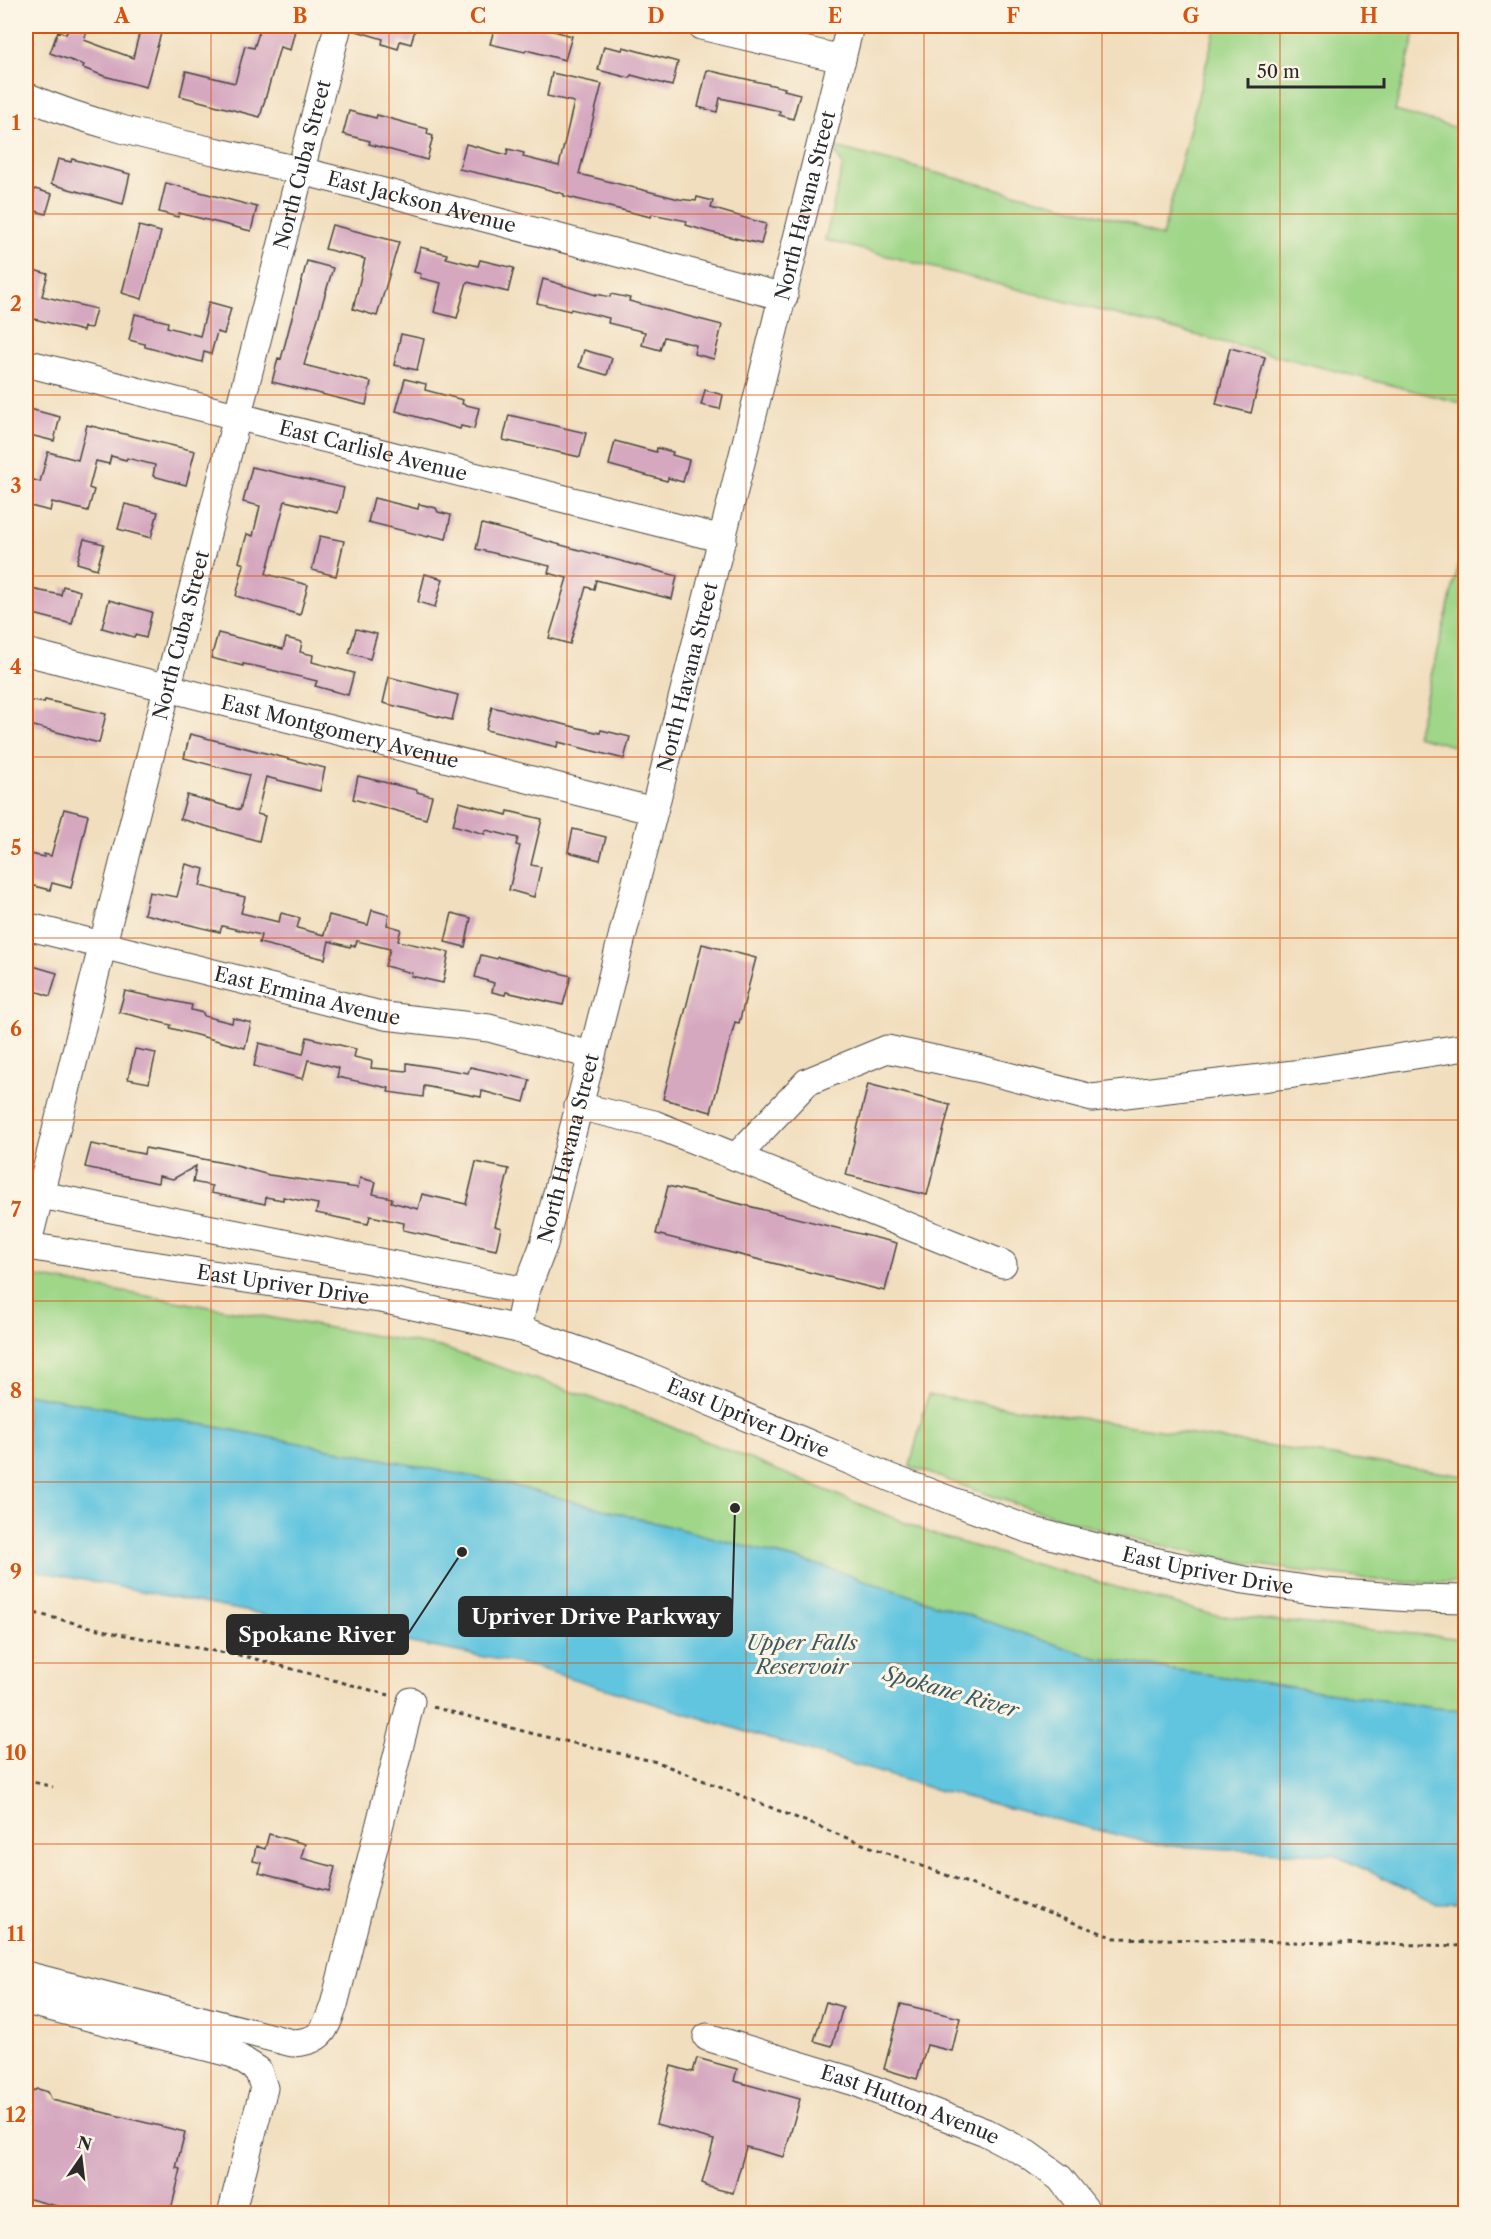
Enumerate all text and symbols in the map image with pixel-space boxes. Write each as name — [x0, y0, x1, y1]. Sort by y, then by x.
text: A — [113, 4, 130, 28]
text: B — [293, 4, 308, 28]
text: C — [470, 4, 486, 28]
text: D — [647, 4, 665, 28]
text: E — [828, 4, 842, 28]
text: F — [1006, 4, 1020, 28]
text: G — [1183, 4, 1200, 28]
text: H — [1360, 4, 1378, 28]
scale bar — [1248, 51, 1384, 89]
text: 50 m — [1257, 61, 1300, 83]
street label: North Cuba Street — [269, 77, 336, 252]
street label: North Havana Street — [770, 108, 840, 303]
text: 1 — [12, 111, 21, 135]
street label: East Jackson Avenue — [325, 166, 519, 238]
text: 2 — [10, 292, 22, 316]
street label: East Carlisle Avenue — [276, 415, 470, 486]
text: 3 — [10, 474, 22, 498]
street label: North Cuba Street — [148, 548, 214, 722]
street label: North Havana Street — [652, 580, 723, 774]
text: 4 — [10, 655, 22, 679]
street label: East Montgomery Avenue — [219, 690, 461, 773]
text: 5 — [10, 836, 22, 860]
street label: East Ermina Avenue — [212, 962, 402, 1030]
text: 6 — [10, 1017, 22, 1041]
street label: North Havana Street — [533, 1051, 604, 1245]
text: 7 — [11, 1198, 22, 1222]
street label: East Upriver Drive — [195, 1260, 371, 1309]
street label: East Upriver Drive — [663, 1373, 833, 1463]
text: 8 — [10, 1379, 22, 1403]
street label: East Upriver Drive — [1120, 1542, 1295, 1599]
text: 9 — [10, 1560, 22, 1584]
callout: Upriver Drive Parkway — [459, 1597, 732, 1636]
text: Upriver Drive Parkway — [472, 1604, 722, 1629]
callout: Spokane River — [227, 1615, 408, 1654]
text: Spokane River — [238, 1622, 396, 1647]
water label: Upper Falls Reservoir — [746, 1630, 859, 1679]
water label: Spokane River — [879, 1660, 1023, 1723]
text: 10 — [5, 1741, 27, 1765]
text: 11 — [7, 1922, 25, 1946]
street label: East Hutton Avenue — [818, 2060, 1003, 2149]
text: 12 — [6, 2103, 26, 2127]
north arrow — [51, 2128, 111, 2188]
text: N — [75, 2132, 94, 2155]

